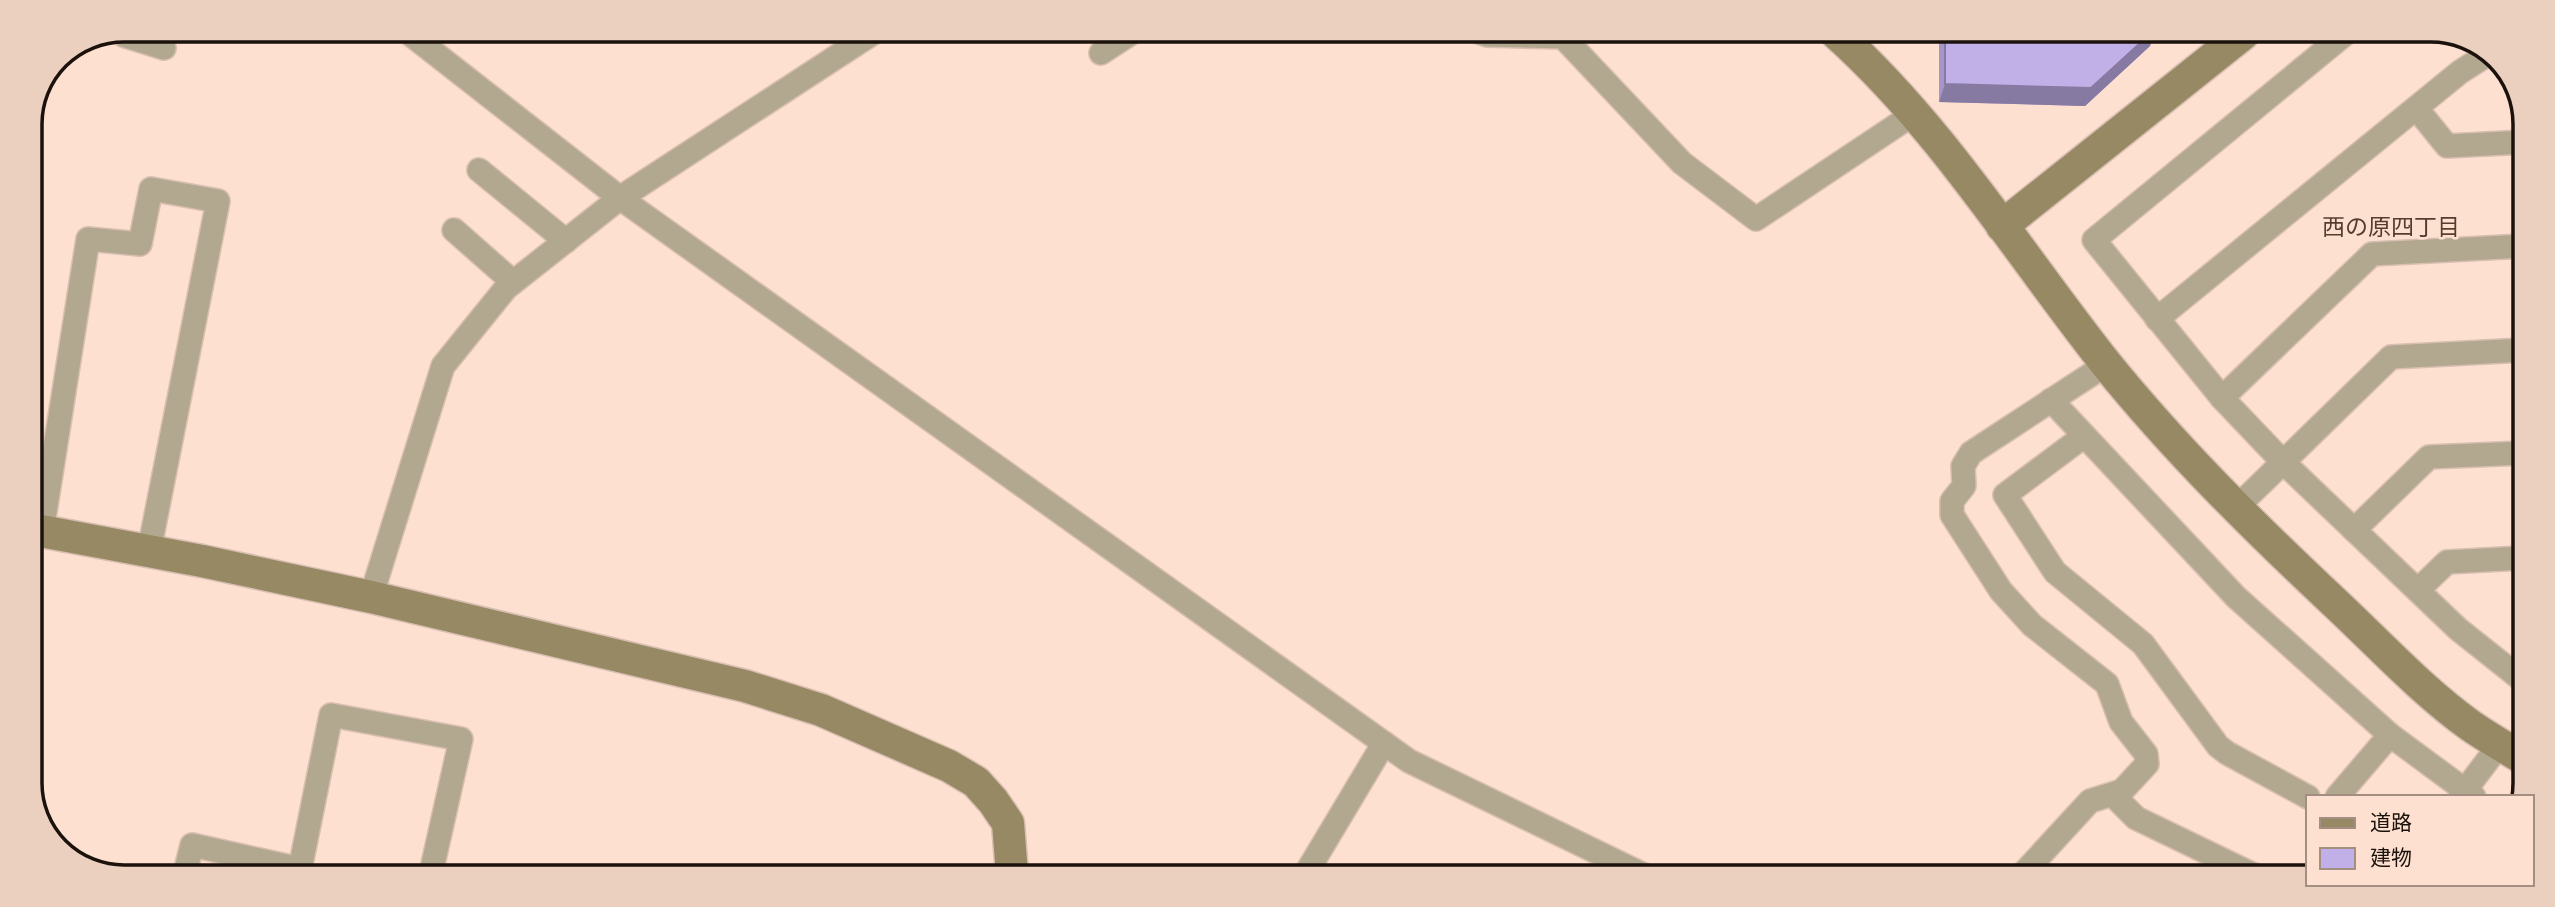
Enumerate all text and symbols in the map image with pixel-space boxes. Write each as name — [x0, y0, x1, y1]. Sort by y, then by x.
district label: 西の原四丁目 — [2322, 214, 2460, 240]
legend — [2306, 795, 2534, 886]
text: 道路 — [2370, 810, 2412, 834]
text: 建物 — [2370, 845, 2412, 869]

